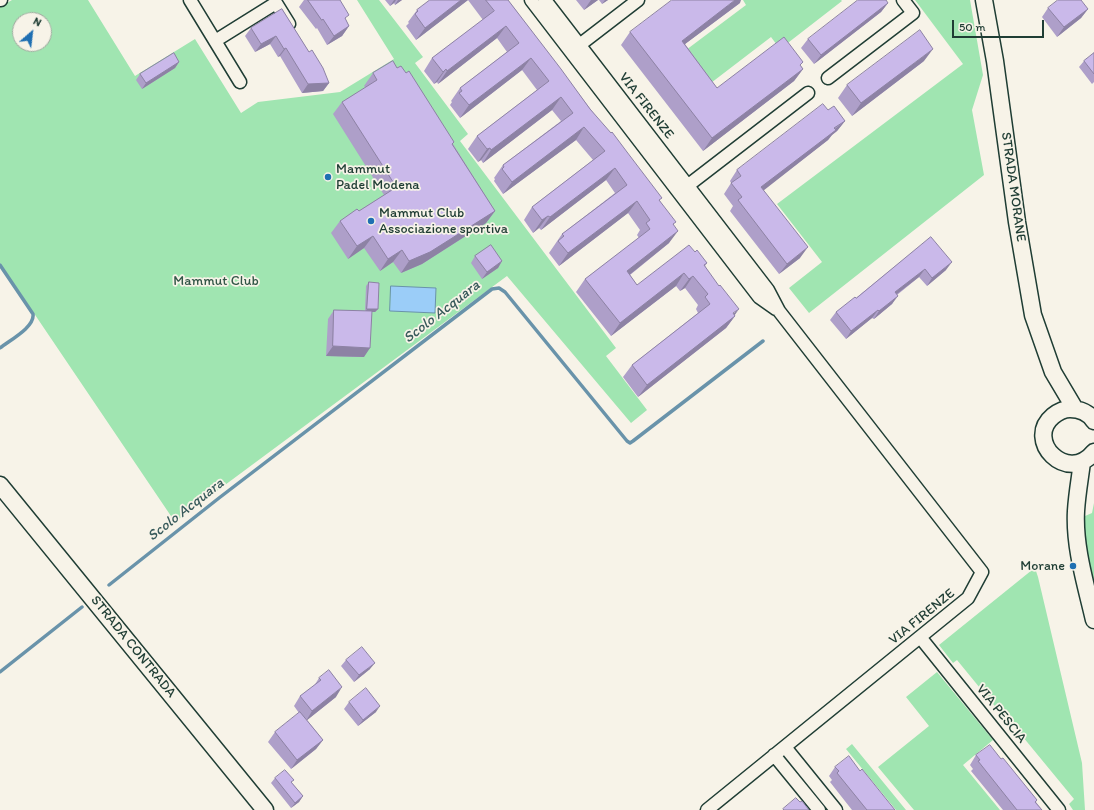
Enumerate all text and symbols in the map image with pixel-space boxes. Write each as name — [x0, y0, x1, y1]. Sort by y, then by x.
north arrow — [12, 12, 52, 52]
scale bar — [954, 12, 1046, 38]
text: N — [31, 14, 44, 29]
text: 50 m — [959, 20, 985, 34]
street label: VIA FIRENZE — [615, 69, 677, 143]
street label: STRADA MORANE — [997, 131, 1029, 243]
place label: Mammut Padel Modena — [336, 161, 420, 194]
marker: Mammut Padel Modena — [323, 172, 333, 182]
place label: Mammut Club Associazione sportiva — [379, 205, 508, 238]
marker: Mammut Club Associazione sportiva — [366, 216, 376, 226]
park label: Mammut Club — [173, 273, 259, 289]
water label: Scolo Acquara — [400, 277, 484, 347]
water label: Scolo Acquara — [144, 475, 228, 545]
place label: Morane — [1020, 558, 1065, 574]
marker: Morane — [1068, 561, 1078, 571]
street label: VIA FIRENZE — [886, 585, 958, 649]
street label: STRADA CONTRADA — [87, 593, 179, 701]
street label: VIA PESCIA — [972, 681, 1030, 747]

